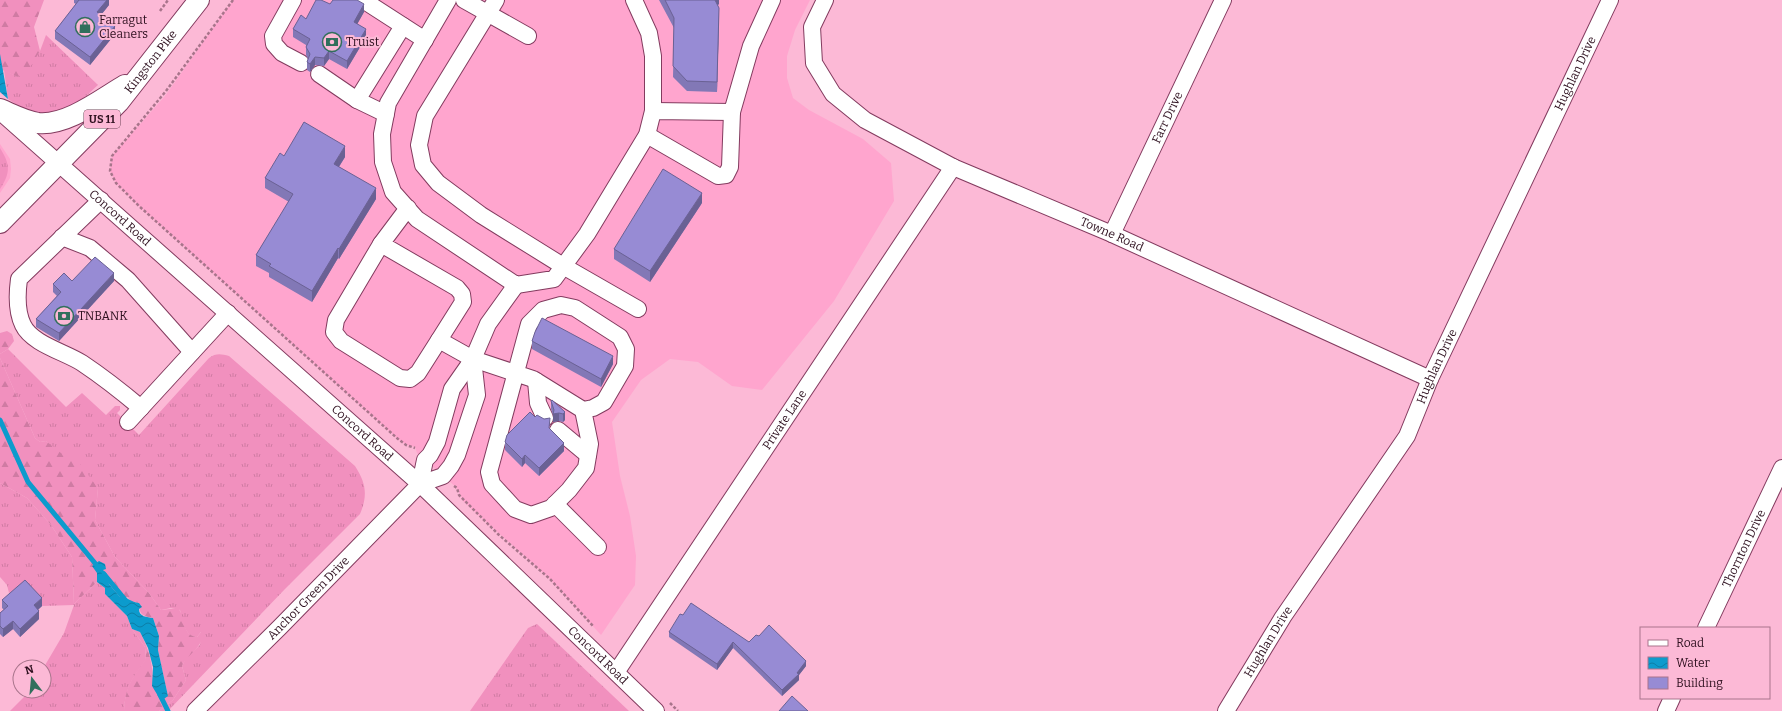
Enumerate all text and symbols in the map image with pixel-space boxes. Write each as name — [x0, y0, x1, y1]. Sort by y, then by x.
place label: Farragut Cleaners — [99, 13, 148, 41]
shop icon: Farragut Cleaners — [74, 16, 96, 38]
street label: Kingston Pike — [122, 27, 180, 96]
bank icon: Truist — [321, 31, 343, 53]
street label: Hughlan Drive — [1551, 34, 1599, 113]
place label: Truist — [346, 35, 380, 49]
street label: Farr Drive — [1149, 89, 1185, 146]
road number: US 11 — [84, 110, 120, 128]
street label: Concord Road — [86, 187, 154, 249]
street label: Towne Road — [1078, 214, 1146, 254]
bank icon: TNBANK — [53, 305, 75, 327]
place label: TNBANK — [78, 309, 128, 323]
street label: Hughlan Drive — [1414, 327, 1460, 406]
street label: Private Lane — [760, 387, 809, 452]
street label: Concord Road — [329, 402, 396, 464]
street label: Thornton Drive — [1719, 507, 1768, 590]
street label: Anchor Green Drive — [265, 554, 352, 642]
street label: Hughlan Drive — [1241, 604, 1295, 680]
street label: Concord Road — [565, 623, 631, 687]
legend — [1640, 627, 1770, 699]
text: Road — [1676, 636, 1704, 650]
text: Water — [1676, 656, 1711, 670]
north arrow — [12, 659, 52, 699]
text: N — [24, 662, 36, 677]
text: Building — [1676, 676, 1723, 690]

